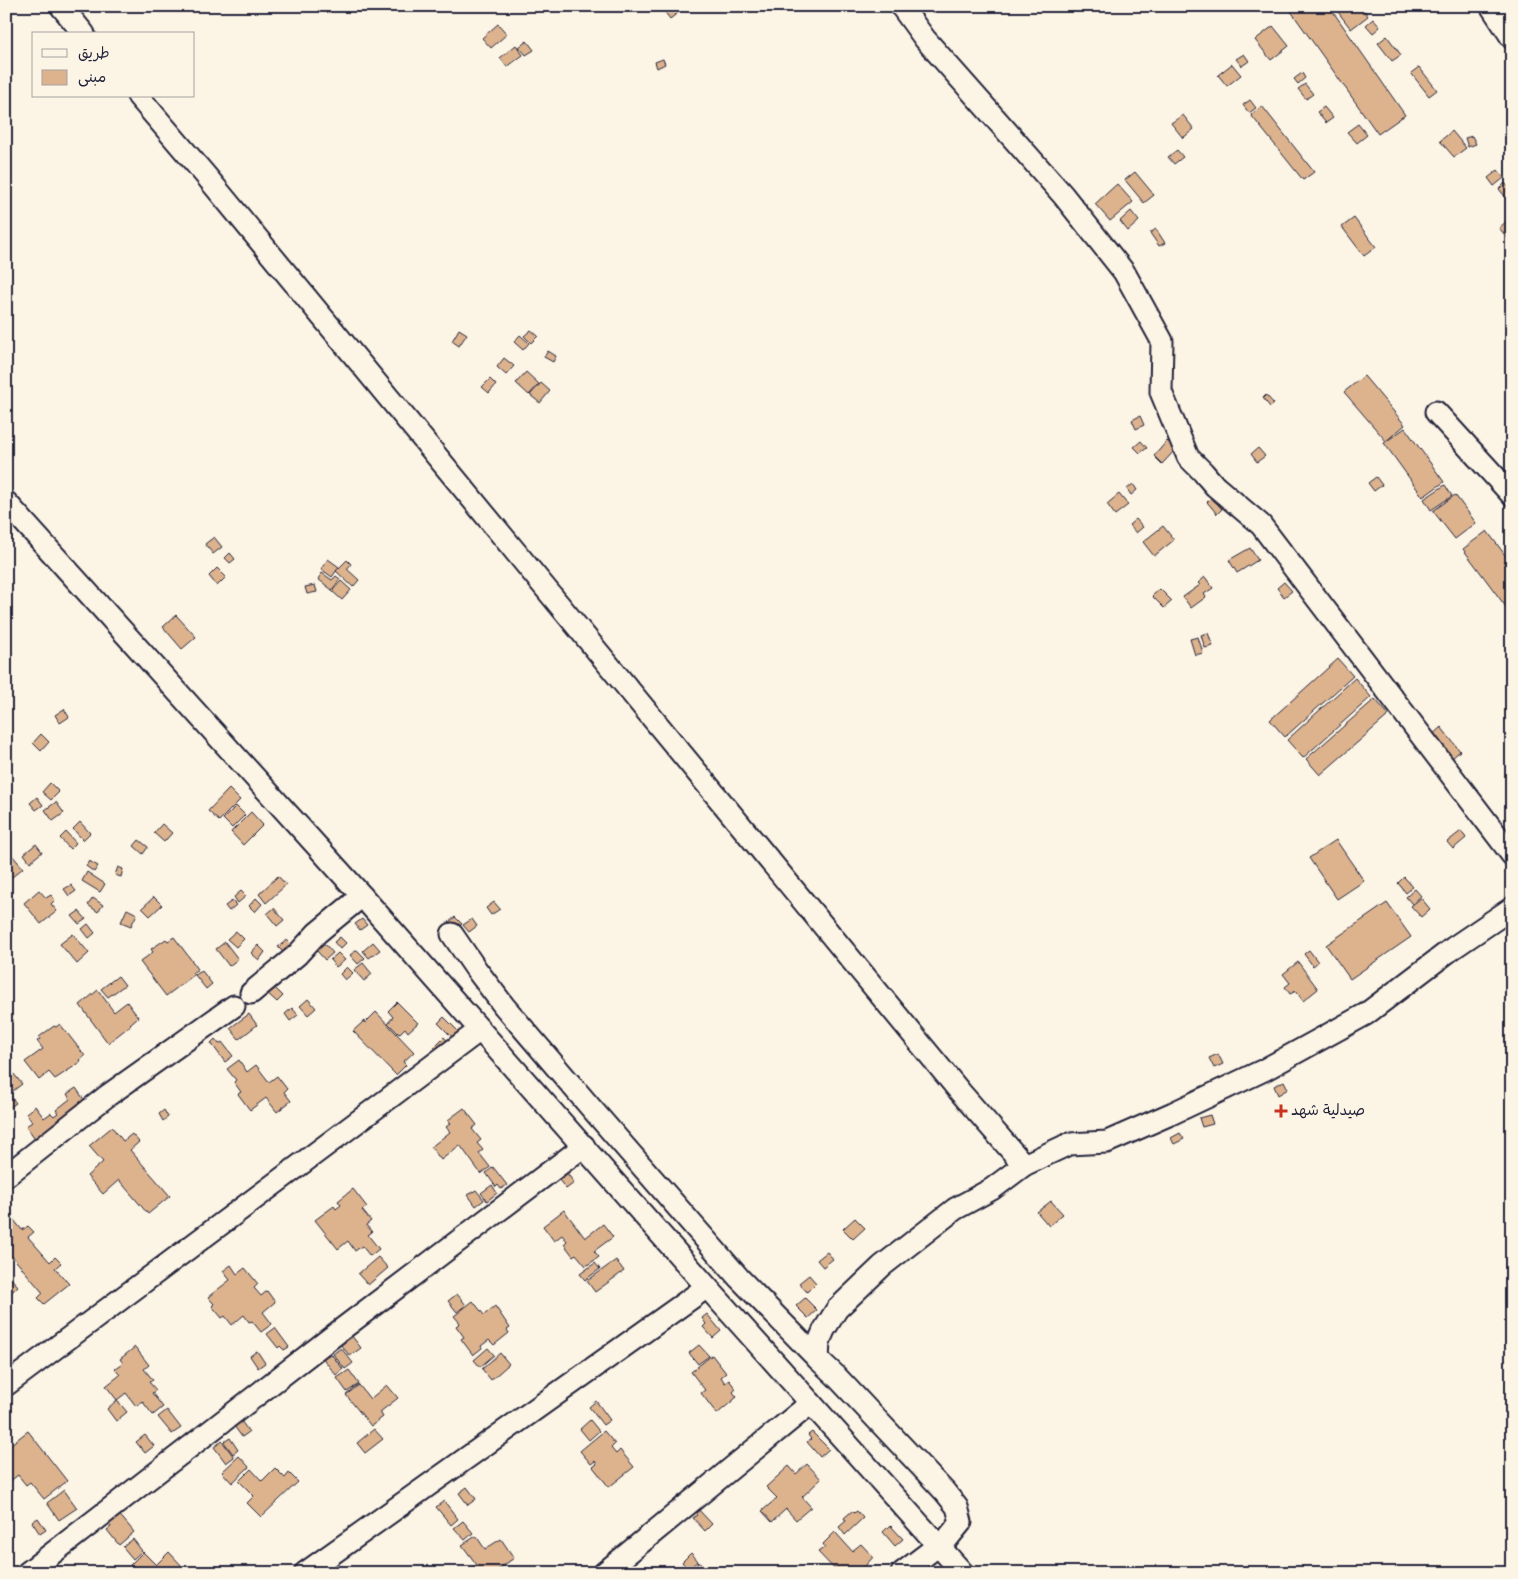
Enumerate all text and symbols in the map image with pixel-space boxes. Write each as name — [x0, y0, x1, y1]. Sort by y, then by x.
legend — [32, 32, 195, 98]
text: طريق — [78, 44, 110, 64]
text: مبنى — [78, 68, 106, 88]
place label: صيدلية شهد — [1291, 1101, 1365, 1121]
marker: صيدلية شهد — [1275, 1105, 1287, 1117]

